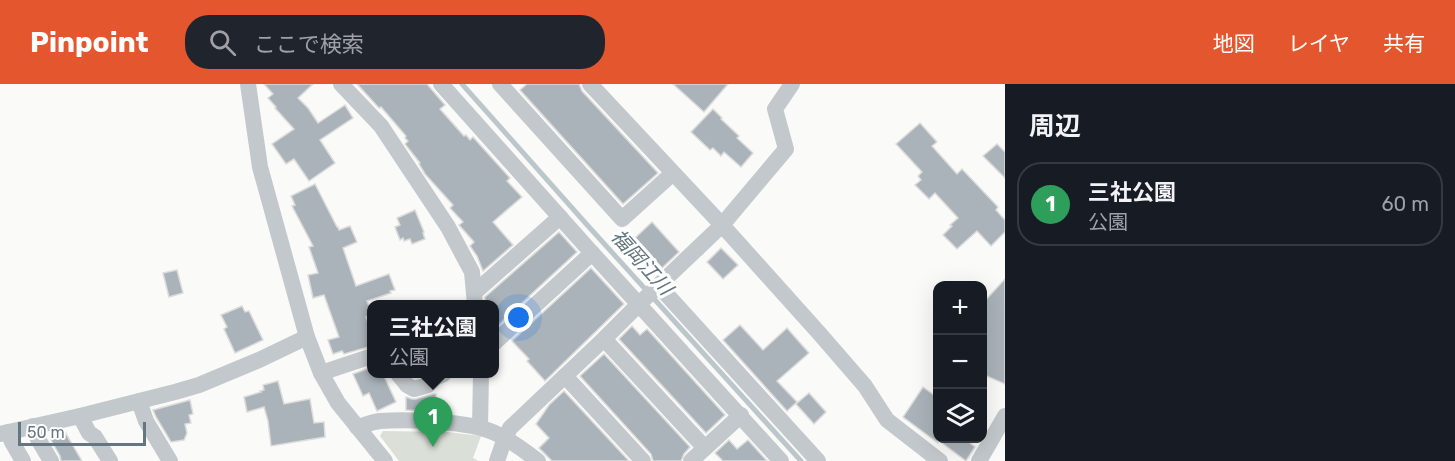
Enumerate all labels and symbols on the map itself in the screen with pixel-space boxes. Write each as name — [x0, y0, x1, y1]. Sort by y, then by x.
water label: 福岡江川 — [606, 224, 679, 301]
your location — [504, 303, 533, 332]
pin: 1 — [414, 398, 452, 447]
scale bar — [18, 419, 146, 446]

